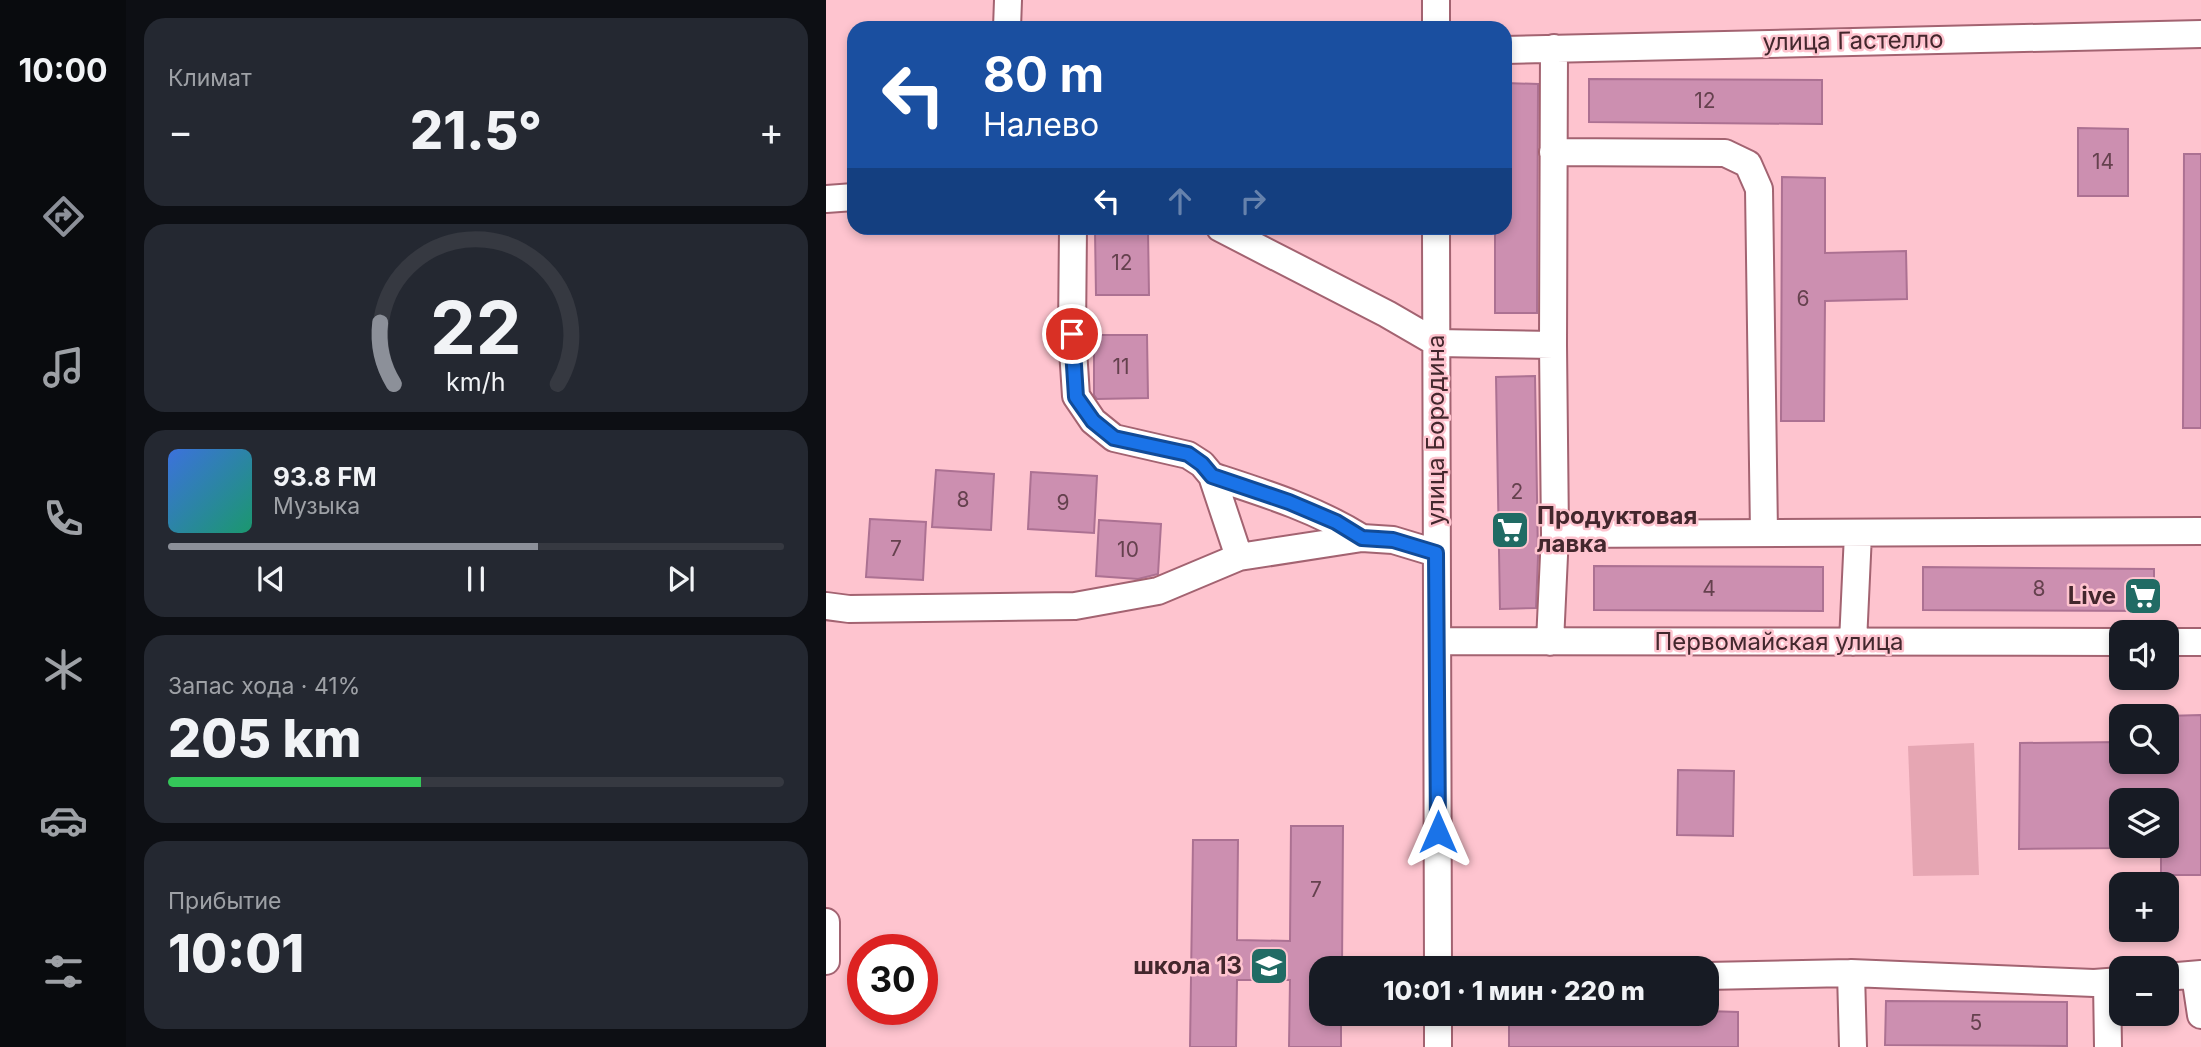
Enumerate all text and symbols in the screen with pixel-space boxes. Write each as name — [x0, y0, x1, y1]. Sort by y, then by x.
street label: улица Гастелло — [1762, 24, 1944, 57]
text: 80 m — [983, 45, 1104, 104]
icon: left — [868, 49, 959, 140]
text: 10:00 — [18, 51, 108, 90]
text: Климат — [168, 64, 252, 92]
house number: 12 — [1694, 88, 1716, 113]
text: 21.5° — [410, 99, 542, 162]
text: Налево — [983, 105, 1099, 144]
text: − — [168, 108, 193, 154]
text: + — [759, 108, 784, 154]
house number: 14 — [2092, 149, 2114, 174]
icon: left — [1088, 182, 1126, 220]
icon: ahead — [1161, 182, 1199, 220]
icon: right — [1234, 182, 1272, 220]
icon: directions — [39, 192, 88, 241]
house number: 12 — [1111, 250, 1133, 275]
text: 22 — [430, 283, 522, 372]
house number: 6 — [1796, 286, 1810, 311]
pin — [1042, 304, 1102, 364]
icon: arrive — [1053, 315, 1091, 353]
street label: улица Бородина — [1421, 335, 1450, 525]
icon: music — [39, 343, 88, 392]
house number: 11 — [1112, 354, 1130, 379]
text: km/h — [446, 366, 506, 396]
text: 93.8 FM — [273, 461, 377, 492]
house number: 2 — [1511, 479, 1523, 504]
house number: 8 — [957, 487, 970, 512]
house number: 9 — [1056, 490, 1070, 515]
text: Музыка — [273, 492, 360, 520]
icon: phone — [39, 494, 88, 543]
place label: Продуктовая лавка — [1537, 501, 1697, 558]
supermarket icon: Продуктовая лавка — [1489, 509, 1531, 551]
house number: 7 — [890, 536, 902, 561]
house number: 10 — [1117, 537, 1139, 562]
icon: previous — [252, 560, 290, 598]
icon: pause — [457, 560, 495, 598]
icon: next — [662, 560, 700, 598]
supermarket icon: Live — [2122, 575, 2164, 617]
house number: 4 — [1702, 576, 1716, 601]
house number: 8 — [2033, 576, 2046, 601]
place label: Live — [2068, 581, 2116, 610]
map controls — [2109, 620, 2179, 1026]
button: sound — [2109, 620, 2179, 690]
street label: Первомайская улица — [1654, 627, 1904, 656]
icon: climate — [39, 645, 88, 694]
text: Запас хода · 41% — [168, 672, 360, 700]
button: search — [2109, 704, 2179, 774]
text: 205 km — [168, 707, 361, 770]
button: layers — [2109, 788, 2179, 858]
position arrow — [1401, 795, 1475, 869]
icon: car — [39, 796, 88, 845]
button: + — [2109, 872, 2179, 942]
house number: 7 — [1310, 877, 1322, 902]
text: Прибытие — [168, 887, 281, 915]
text: 10:01 — [168, 922, 304, 985]
speed limit sign: 30 — [847, 934, 938, 1025]
school or university icon: школа 13 — [1248, 945, 1290, 987]
icon: filters — [39, 947, 88, 996]
place label: школа 13 — [1133, 951, 1242, 980]
button: − — [2109, 956, 2179, 1026]
text: 10:01 · 1 мин · 220 m — [1383, 975, 1645, 1006]
house number: 5 — [1970, 1010, 1982, 1035]

